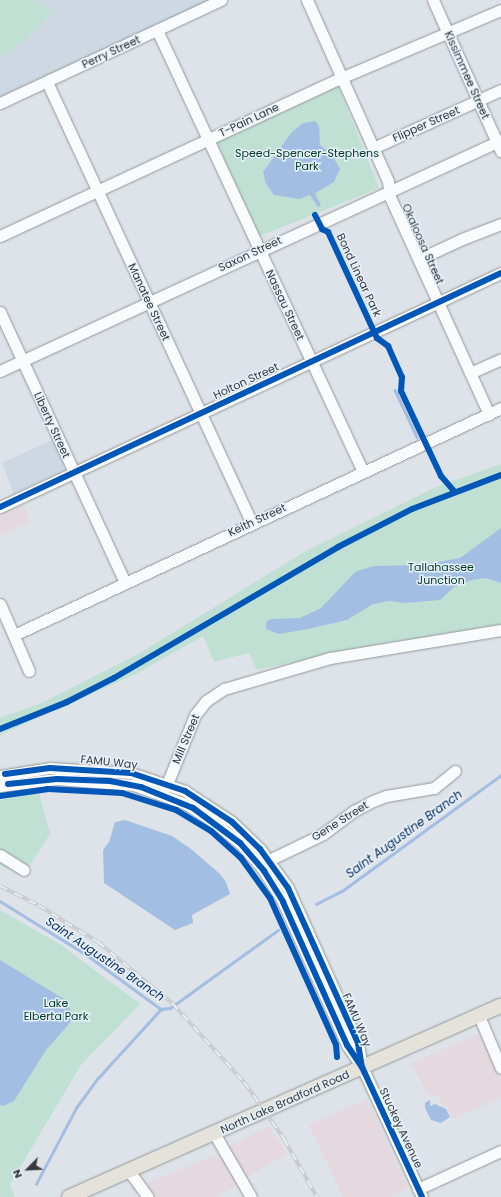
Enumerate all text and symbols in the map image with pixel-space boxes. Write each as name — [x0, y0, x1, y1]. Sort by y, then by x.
street label: Kissimmee Street — [442, 29, 492, 121]
street label: Perry Street — [80, 33, 142, 71]
street label: T-Pain Lane — [217, 100, 281, 140]
street label: Flipper Street — [390, 103, 462, 145]
park label: Speed-Spencer-Stephens Park — [235, 147, 379, 173]
street label: Okaloosa Street — [399, 202, 447, 286]
street label: Bond Linear Park — [334, 231, 384, 319]
street label: Saxon Street — [216, 234, 284, 274]
street label: Manatee Street — [125, 261, 173, 343]
street label: Nassau Street — [263, 268, 307, 342]
street label: Holton Street — [211, 360, 281, 402]
street label: Liberty Street — [31, 390, 73, 460]
street label: Keith Street — [226, 501, 288, 539]
park label: Tallahassee Junction — [408, 561, 474, 587]
street label: Mill Street — [170, 712, 202, 766]
street label: FAMU Way — [80, 752, 138, 772]
water label: Saint Augustine Branch — [343, 787, 465, 881]
street label: Gene Street — [309, 798, 371, 844]
water label: Saint Augustine Branch — [43, 914, 167, 1004]
street label: FAMU Way — [340, 991, 374, 1049]
park label: Lake Elberta Park — [24, 997, 88, 1023]
street label: North Lake Bradford Road — [218, 1068, 352, 1136]
street label: Stuckey Avenue — [377, 1086, 425, 1170]
north arrow — [8, 1149, 48, 1189]
text: N — [8, 1167, 26, 1181]

